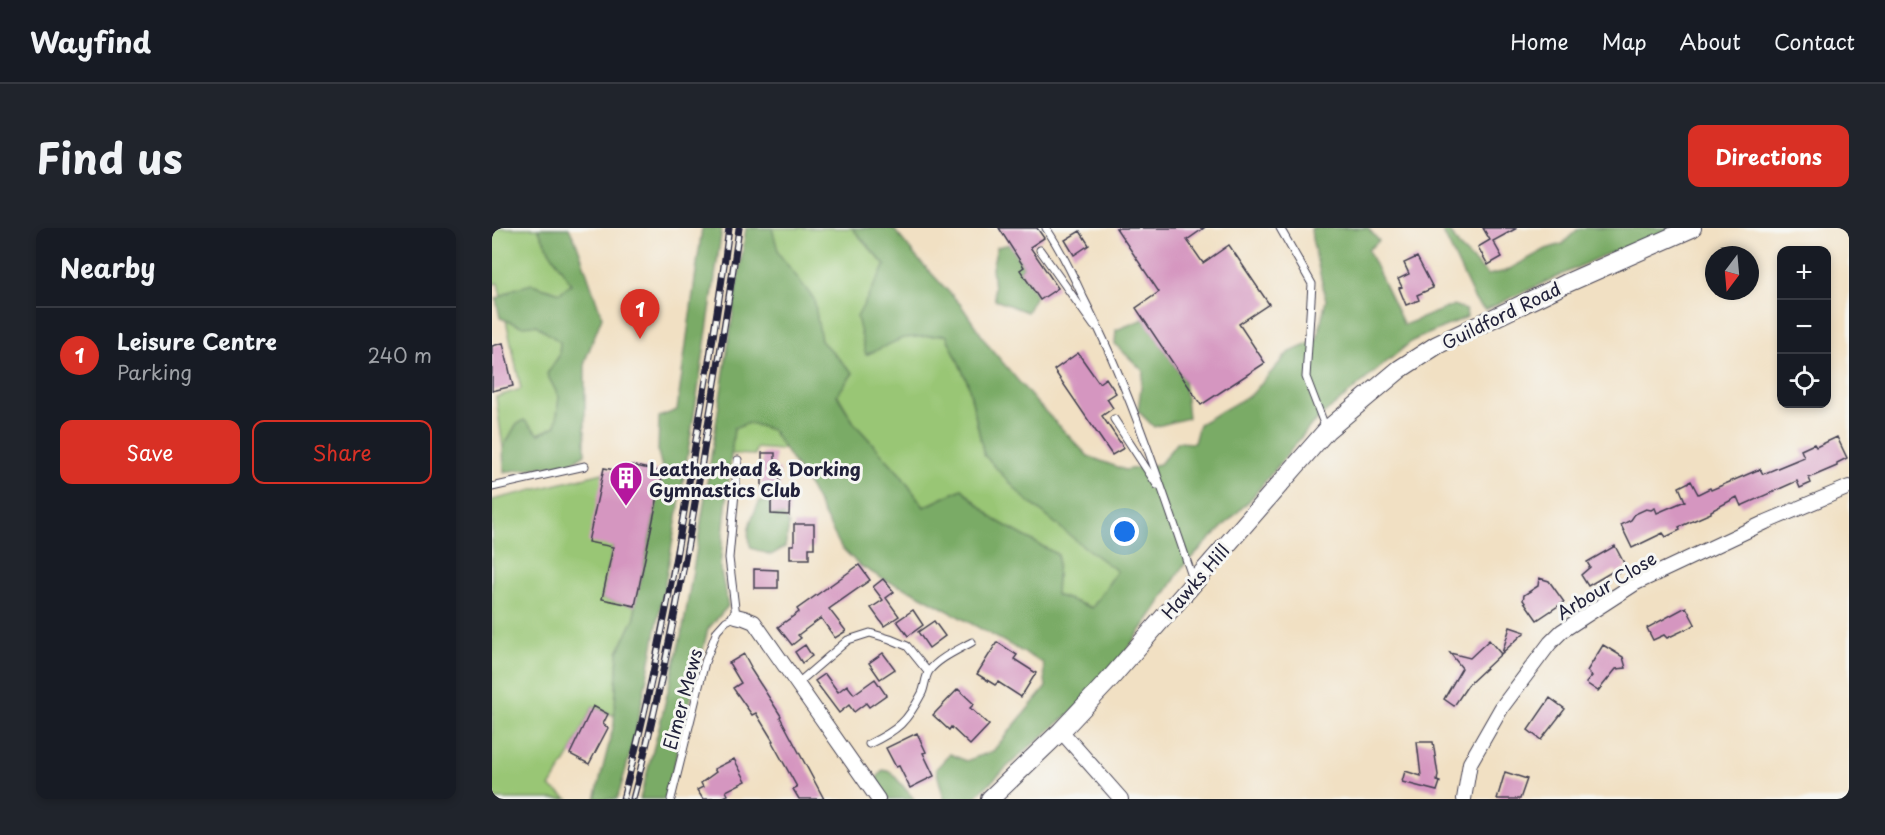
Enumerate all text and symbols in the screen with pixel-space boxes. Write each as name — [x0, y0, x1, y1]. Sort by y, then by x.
text: Wayfind — [30, 20, 151, 63]
text: Home — [1510, 25, 1569, 57]
text: Map — [1602, 25, 1647, 57]
text: About — [1680, 25, 1741, 57]
text: Contact — [1774, 25, 1855, 57]
text: Find us — [36, 125, 183, 188]
button: Directions — [1688, 125, 1849, 187]
north arrow — [1705, 246, 1759, 300]
map controls — [1777, 246, 1831, 408]
button: + — [1777, 246, 1831, 300]
text: Nearby — [60, 248, 155, 287]
street label: Guildford Road — [1437, 274, 1565, 356]
pin: 1 — [620, 290, 660, 339]
button: − — [1777, 300, 1831, 354]
text: Leisure Centre — [117, 324, 277, 357]
text: 1 — [75, 340, 84, 370]
text: 240 m — [367, 340, 432, 370]
button: locate — [1777, 354, 1831, 408]
text: Parking — [117, 357, 192, 387]
button: Save — [60, 420, 240, 484]
button: Share — [252, 420, 432, 484]
place label: Leatherhead & Dorking Gymnastics Club — [649, 455, 861, 503]
building icon: Leatherhead & Dorking Gymnastics Club — [608, 460, 644, 507]
your location — [1110, 517, 1139, 546]
street label: Hawks Hill — [1155, 538, 1235, 624]
street label: Arbour Close — [1551, 544, 1661, 626]
street label: Elmer Mews — [656, 645, 708, 753]

